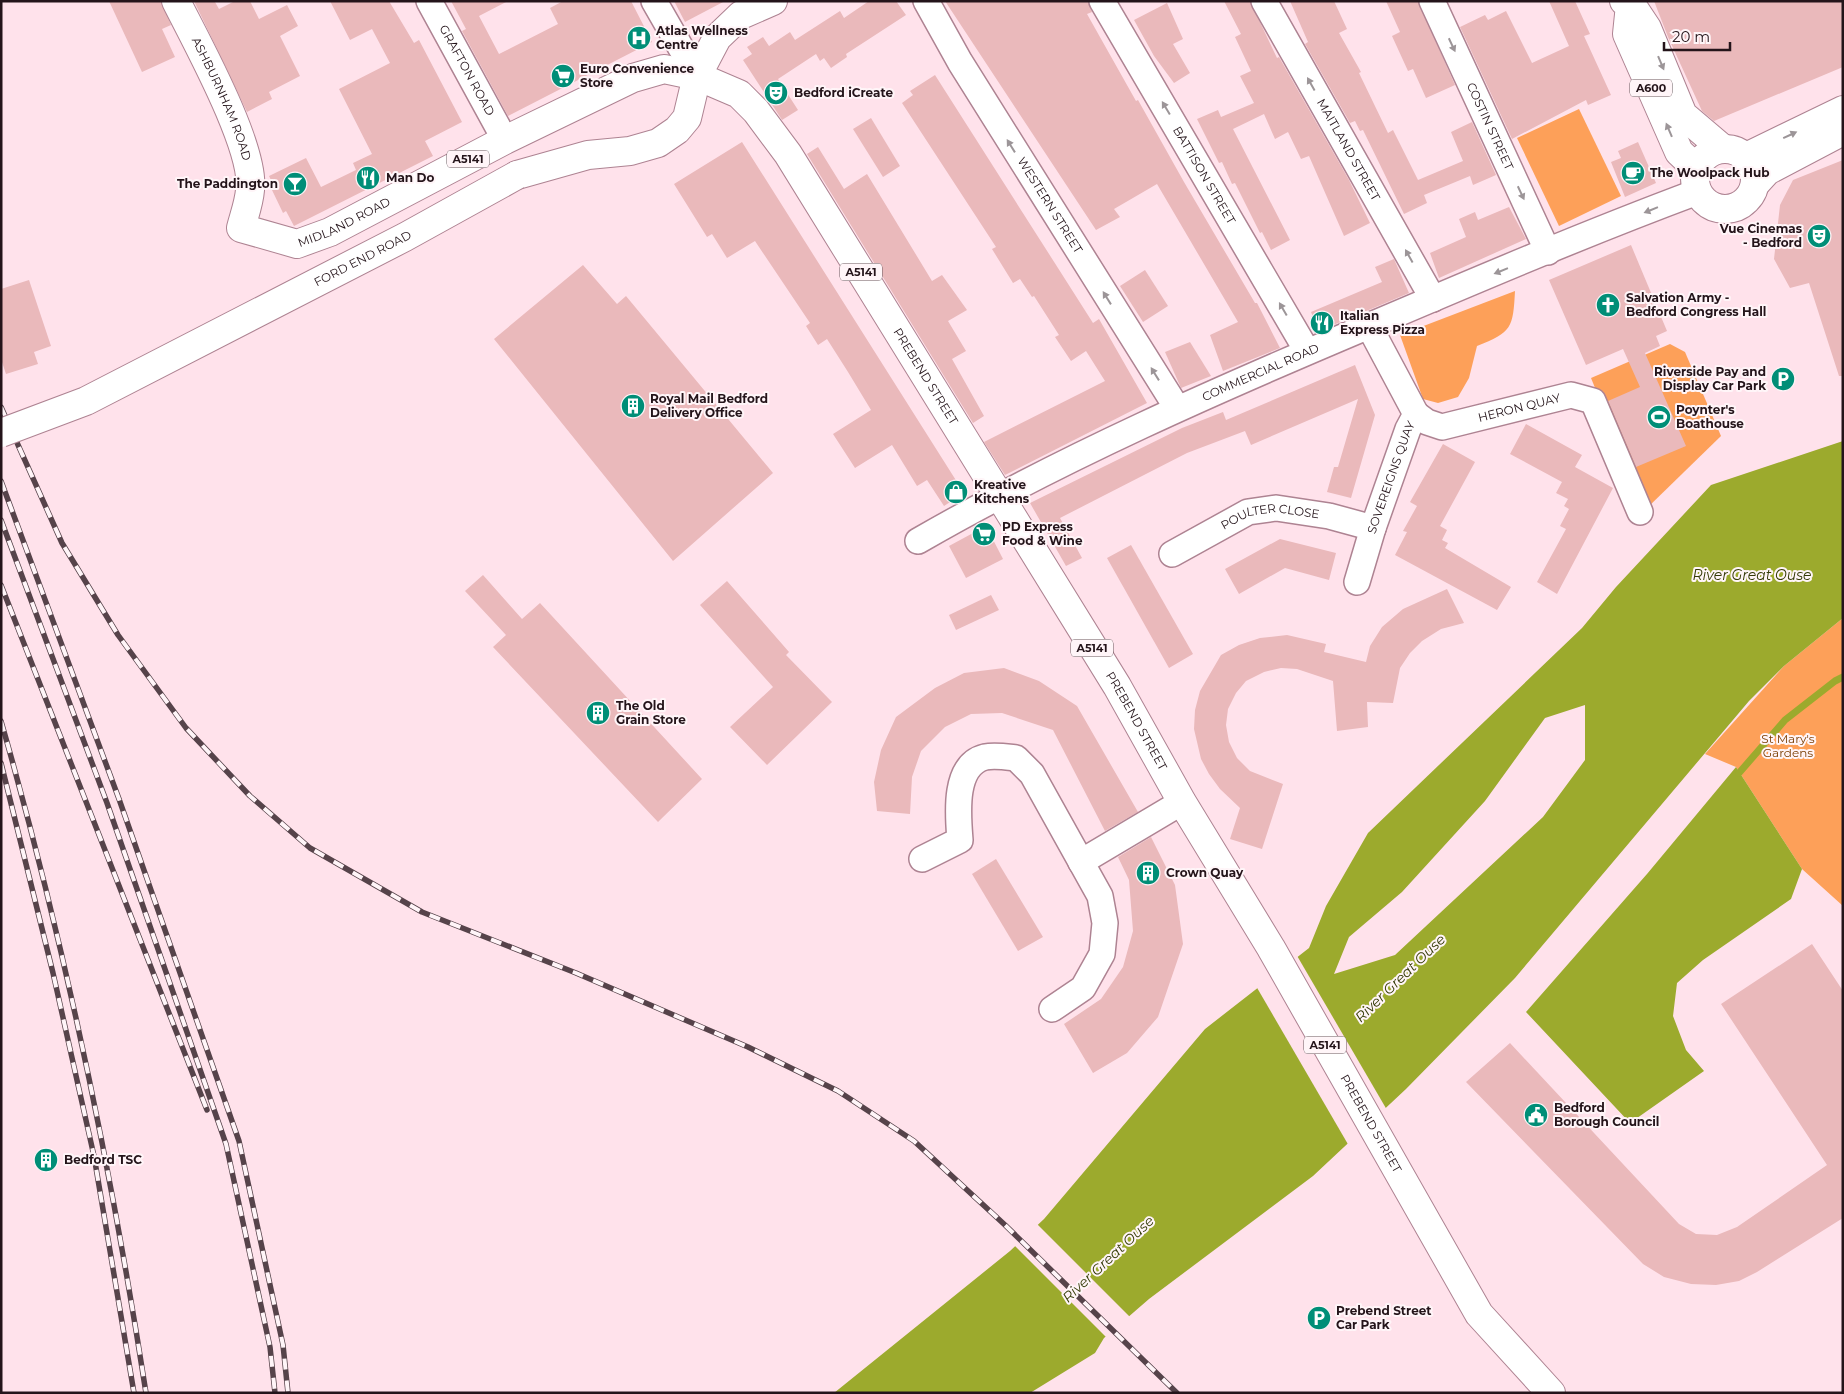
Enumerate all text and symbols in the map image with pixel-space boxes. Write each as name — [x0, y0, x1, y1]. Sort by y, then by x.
scale bar — [1664, 20, 1730, 52]
street label: GRAFTON ROAD — [436, 22, 498, 118]
place label: Atlas Wellness Centre — [655, 23, 749, 52]
hospital icon: Atlas Wellness Centre — [626, 25, 652, 51]
text: 20 m — [1672, 27, 1710, 46]
street label: ASHBURNHAM ROAD — [189, 34, 255, 162]
one-way arrow — [1448, 38, 1457, 53]
one-way arrow — [1657, 56, 1665, 71]
place label: Euro Convenience Store — [580, 61, 694, 90]
supermarket icon: Euro Convenience Store — [550, 63, 576, 89]
one-way arrow — [1307, 78, 1316, 91]
theatre icon: Bedford iCreate — [763, 80, 789, 106]
street label: COSTIN STREET — [1464, 80, 1517, 172]
road number: A600 — [1630, 80, 1672, 96]
place label: Bedford iCreate — [794, 85, 893, 100]
street label: MAITLAND STREET — [1314, 96, 1384, 203]
one-way arrow — [1161, 101, 1170, 114]
street label: BATTISON STREET — [1170, 123, 1239, 227]
one-way arrow — [1664, 123, 1672, 137]
one-way arrow — [1783, 131, 1797, 139]
one-way arrow — [1007, 139, 1016, 152]
road number: A5141 — [447, 150, 489, 168]
street label: WESTERN STREET — [1015, 154, 1086, 256]
cafe icon: The Woolpack Hub — [1620, 160, 1646, 186]
restaurant icon: Man Do — [355, 165, 381, 191]
place label: The Woolpack Hub — [1650, 165, 1770, 180]
place label: Man Do — [386, 170, 434, 185]
bar icon: The Paddington — [282, 171, 308, 197]
place label: The Paddington — [177, 176, 278, 191]
one-way arrow — [1517, 186, 1525, 200]
street label: MIDLAND ROAD — [296, 194, 393, 250]
one-way arrow — [1644, 206, 1659, 214]
place label: Vue Cinemas - Bedford — [1719, 221, 1803, 250]
theatre icon: Vue Cinemas - Bedford — [1806, 223, 1832, 249]
street label: FORD END ROAD — [311, 227, 414, 289]
one-way arrow — [1404, 250, 1413, 263]
road number: A5141 — [840, 264, 882, 280]
one-way arrow — [1494, 267, 1508, 275]
place label: Salvation Army - Bedford Congress Hall — [1626, 290, 1766, 319]
one-way arrow — [1102, 292, 1112, 305]
church icon: Salvation Army - Bedford Congress Hall — [1595, 292, 1621, 318]
one-way arrow — [1279, 301, 1287, 316]
place label: Italian Express Pizza — [1340, 308, 1425, 337]
restaurant icon: Italian Express Pizza — [1309, 310, 1335, 336]
street label: PREBEND STREET — [890, 325, 962, 427]
street label: COMMERCIAL ROAD — [1200, 340, 1321, 404]
place label: Riverside Pay and Display Car Park — [1654, 364, 1766, 393]
parking icon: Riverside Pay and Display Car Park — [1770, 366, 1796, 392]
one-way arrow — [1150, 367, 1160, 380]
street label: HERON QUAY — [1476, 390, 1562, 425]
place label: Royal Mail Bedford Delivery Office — [650, 391, 768, 420]
building icon: Royal Mail Bedford Delivery Office — [620, 393, 646, 419]
place label: Poynter's Boathouse — [1676, 402, 1744, 431]
sports icon: Poynter's Boathouse — [1646, 404, 1672, 430]
street label: SOVEREIGNS QUAY — [1364, 418, 1418, 535]
place label: Kreative Kitchens — [974, 477, 1030, 506]
shop icon: Kreative Kitchens — [943, 479, 969, 505]
street label: POULTER CLOSE — [1218, 500, 1321, 533]
place label: PD Express Food & Wine — [1002, 519, 1083, 548]
supermarket icon: PD Express Food & Wine — [971, 521, 997, 547]
water label: River Great Ouse — [1692, 566, 1812, 584]
road number: A5141 — [1071, 640, 1113, 656]
street label: PREBEND STREET — [1103, 669, 1171, 773]
place label: The Old Grain Store — [616, 698, 686, 727]
building icon: The Old Grain Store — [585, 700, 611, 726]
park label: St Mary's Gardens — [1761, 731, 1815, 760]
building icon: Crown Quay — [1135, 860, 1161, 886]
place label: Crown Quay — [1166, 865, 1244, 880]
water label: River Great Ouse — [1351, 930, 1449, 1026]
road number: A5141 — [1304, 1036, 1346, 1054]
street label: PREBEND STREET — [1337, 1071, 1405, 1175]
place label: Bedford Borough Council — [1554, 1100, 1659, 1129]
public building icon: Bedford Borough Council — [1523, 1102, 1549, 1128]
building icon: Bedford TSC — [33, 1147, 59, 1173]
place label: Bedford TSC — [64, 1152, 142, 1167]
water label: River Great Ouse — [1058, 1212, 1158, 1306]
place label: Prebend Street Car Park — [1336, 1303, 1432, 1332]
parking icon: Prebend Street Car Park — [1306, 1305, 1332, 1331]

